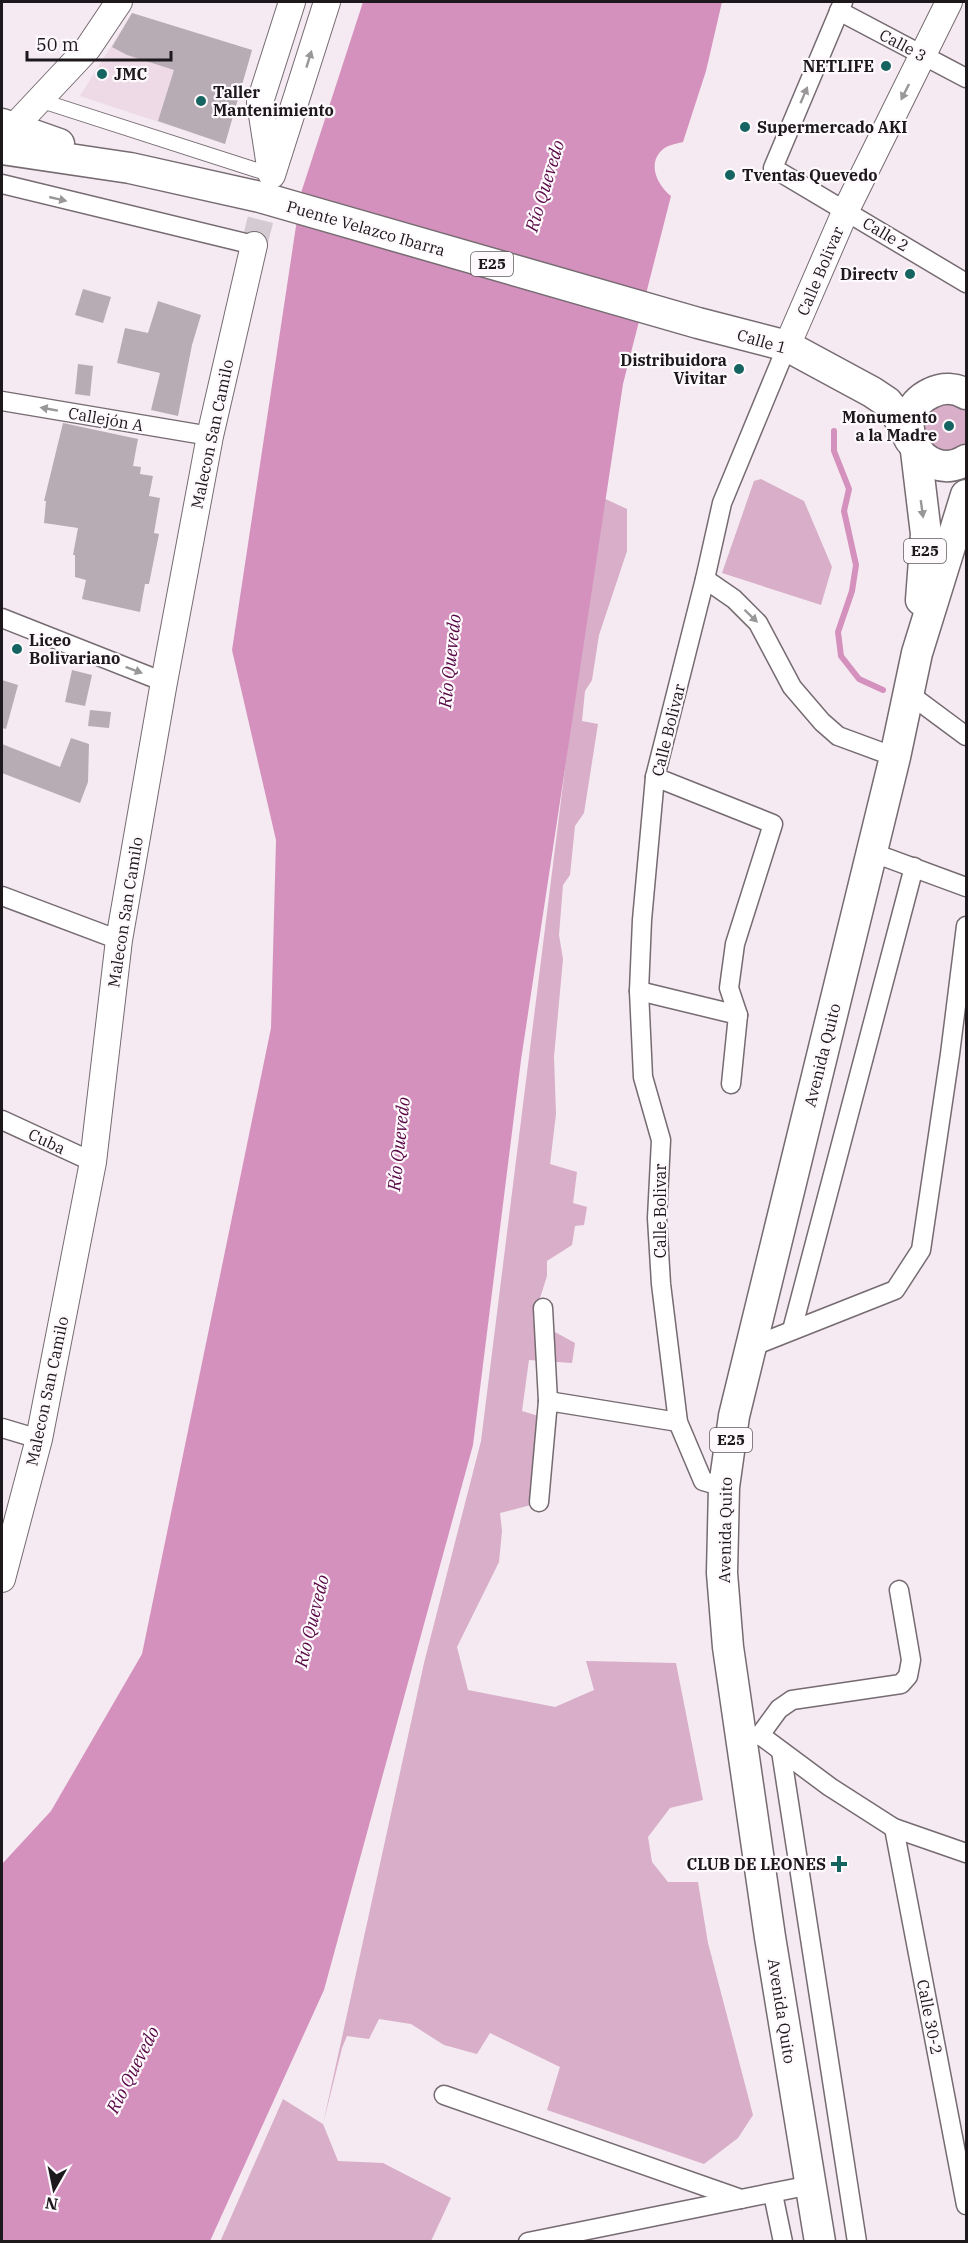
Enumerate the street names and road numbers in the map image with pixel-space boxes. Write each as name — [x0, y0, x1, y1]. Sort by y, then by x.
street label: Calle 3 — [876, 24, 930, 66]
street label: Puente Velazco Ibarra — [284, 196, 448, 260]
street label: Calle 2 — [859, 212, 913, 256]
street label: Calle Bolivar — [792, 224, 848, 318]
road number: E25 — [471, 252, 513, 276]
street label: Calle 1 — [735, 324, 789, 358]
street label: Malecon San Camilo — [186, 357, 238, 511]
street label: Callejón A — [67, 403, 145, 435]
road number: E25 — [904, 539, 946, 563]
street label: Calle Bolivar — [647, 682, 689, 778]
street label: Malecon San Camilo — [103, 835, 147, 989]
street label: Avenida Quito — [799, 1001, 845, 1109]
street label: Cuba — [25, 1124, 69, 1158]
street label: Calle Bolivar — [650, 1164, 670, 1258]
street label: Malecon San Camilo — [21, 1314, 73, 1468]
road number: E25 — [710, 1428, 752, 1452]
street label: Avenida Quito — [714, 1477, 736, 1583]
street label: Avenida Quito — [764, 1957, 800, 2065]
street label: Calle 30-2 — [913, 1978, 947, 2056]

